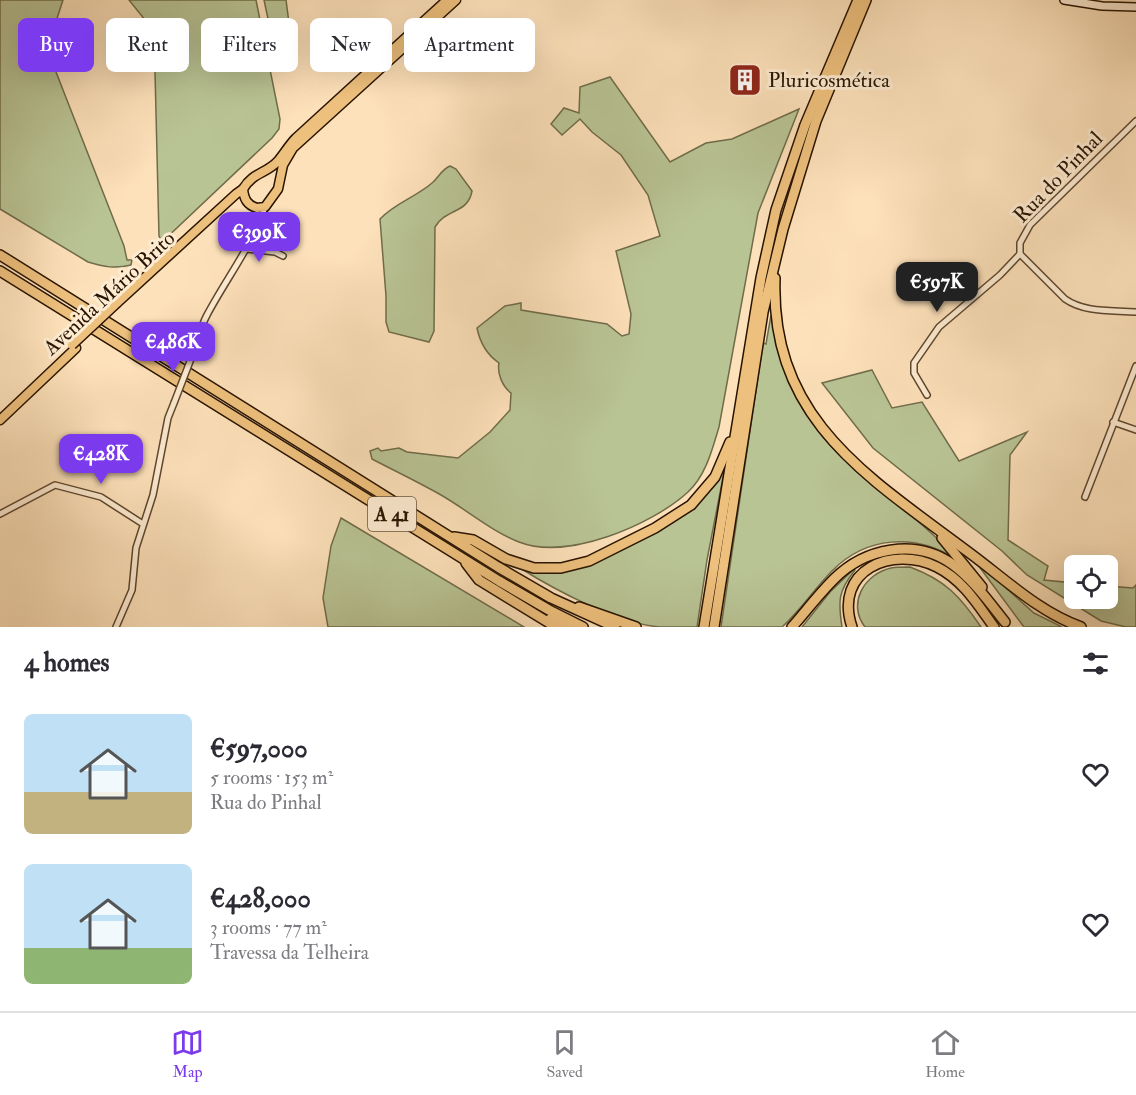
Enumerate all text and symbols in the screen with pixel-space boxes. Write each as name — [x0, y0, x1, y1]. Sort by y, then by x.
chip: Buy — [18, 18, 94, 72]
chip: Rent — [106, 18, 189, 72]
chip: Filters — [201, 18, 298, 72]
chip: New — [310, 18, 392, 72]
chip: Apartment — [404, 18, 535, 72]
building icon: Pluricosmética — [727, 62, 763, 98]
place label: Pluricosmética — [768, 67, 890, 94]
street label: Rua do Pinhal — [1008, 125, 1109, 229]
pin: €399K — [217, 212, 301, 263]
text: €399K — [232, 219, 286, 244]
street label: Avenida Mário Brito — [37, 225, 181, 362]
pin: €597K — [895, 262, 979, 313]
text: €597K — [910, 269, 964, 294]
pin: €486K — [131, 322, 215, 373]
text: €486K — [145, 329, 201, 354]
pin: €428K — [59, 434, 143, 485]
text: €428K — [73, 441, 129, 466]
road number: A 41 — [368, 497, 416, 531]
map controls — [1064, 555, 1118, 609]
button: locate — [1064, 555, 1118, 609]
text: 4 homes — [24, 647, 110, 679]
icon: filters — [1079, 647, 1112, 680]
text: €597,000 — [210, 733, 308, 765]
icon: home — [72, 738, 144, 810]
icon: heart — [1079, 758, 1112, 791]
text: 5 rooms · 153 m² — [210, 765, 333, 790]
text: Rua do Pinhal — [210, 790, 322, 815]
text: €428,000 — [210, 883, 311, 915]
icon: home — [72, 888, 144, 960]
icon: heart — [1079, 908, 1112, 941]
text: 3 rooms · 77 m² — [210, 915, 327, 940]
text: Travessa da Telheira — [210, 940, 369, 965]
tab: Map — [171, 1026, 204, 1082]
tab: Saved — [546, 1026, 583, 1082]
tab: Home — [925, 1026, 965, 1082]

